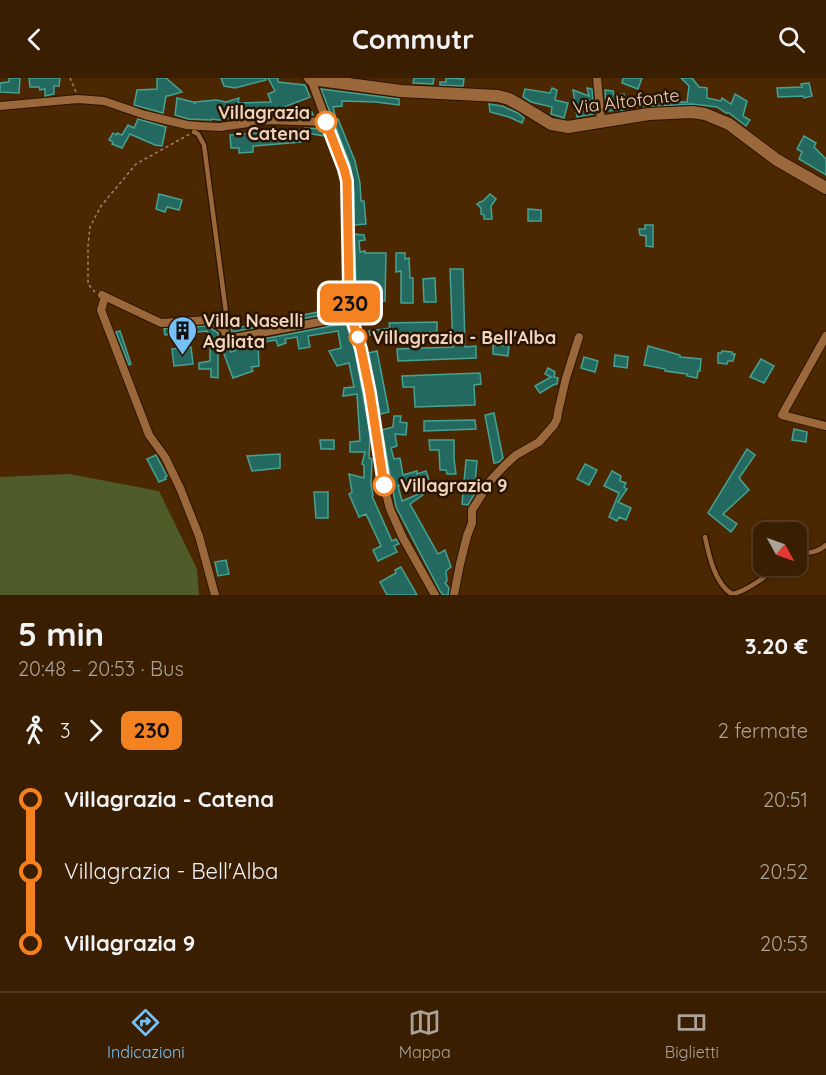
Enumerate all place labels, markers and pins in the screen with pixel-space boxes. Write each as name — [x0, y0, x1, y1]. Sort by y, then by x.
place label: Villagrazia - Catena — [218, 101, 310, 145]
marker: Villagrazia - Catena — [315, 111, 337, 133]
place label: Villa Naselli Agliata — [203, 309, 303, 353]
building icon: Villa Naselli Agliata — [166, 314, 198, 356]
place label: Villagrazia - Bell'Alba — [372, 326, 556, 349]
marker: Villagrazia - Bell'Alba — [349, 328, 367, 346]
marker: Villagrazia 9 — [373, 474, 395, 496]
place label: Villagrazia 9 — [400, 474, 507, 497]

